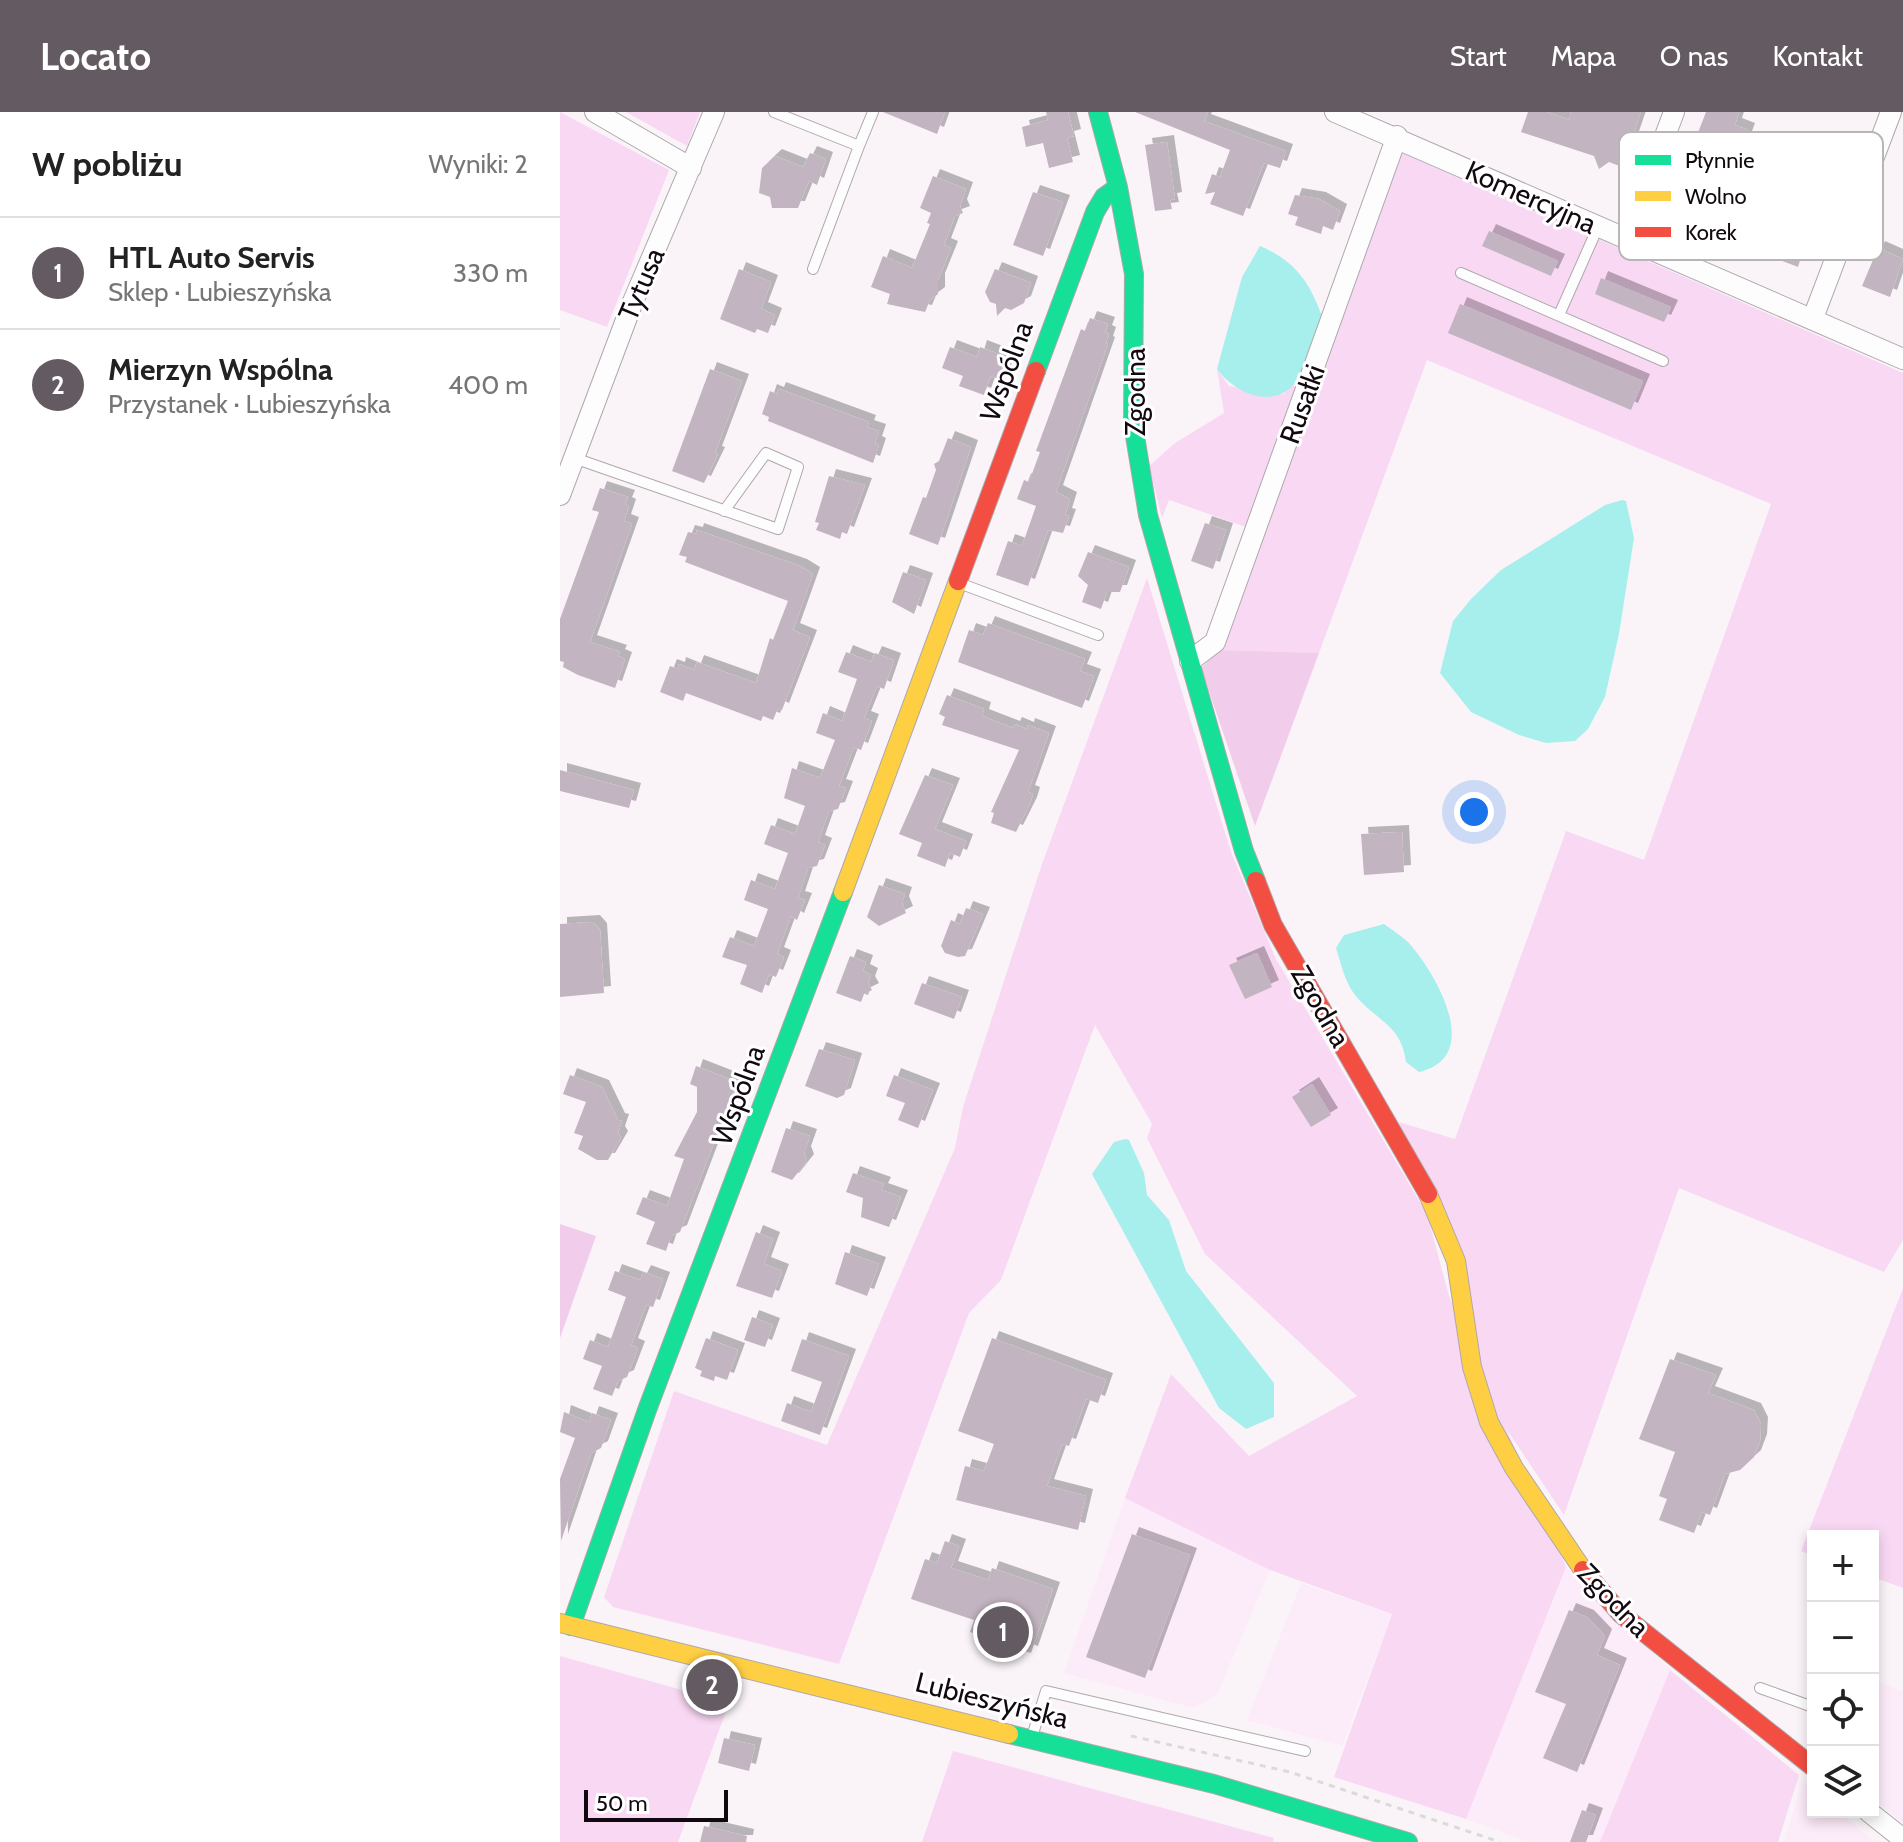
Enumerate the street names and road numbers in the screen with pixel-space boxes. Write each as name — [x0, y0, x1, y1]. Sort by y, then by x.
street label: Komercyjna — [1460, 153, 1602, 241]
street label: Tytusa — [611, 242, 672, 326]
street label: Wspólna — [972, 316, 1040, 426]
street label: Zgodna — [1118, 347, 1152, 436]
street label: Rusałki — [1272, 360, 1332, 448]
street label: Zgodna — [1284, 959, 1358, 1053]
street label: Wspólna — [704, 1040, 772, 1150]
street label: Zgodna — [1571, 1556, 1657, 1644]
street label: Lubieszyńska — [912, 1665, 1072, 1736]

